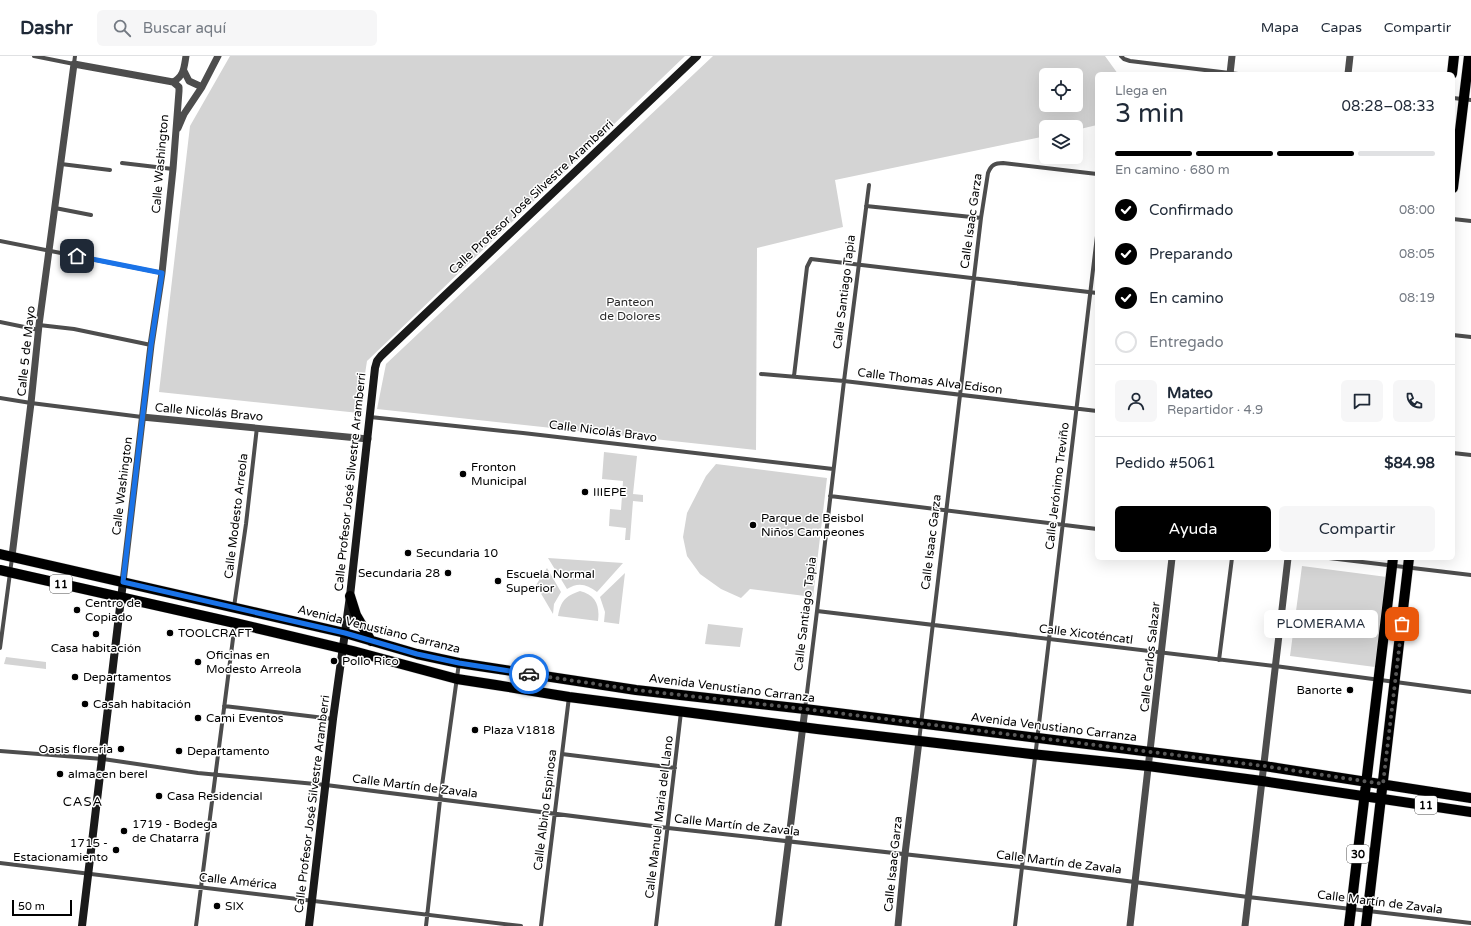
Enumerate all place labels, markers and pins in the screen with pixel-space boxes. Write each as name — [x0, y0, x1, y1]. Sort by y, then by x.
pin — [60, 239, 94, 273]
place label: Fronton Municipal — [471, 460, 527, 488]
marker: Fronton Municipal — [458, 469, 468, 479]
place label: IIIEPE — [593, 485, 627, 499]
marker: IIIEPE — [580, 487, 590, 497]
place label: Parque de Beisbol Niños Campeones — [761, 511, 865, 539]
marker: Parque de Beisbol Niños Campeones — [748, 520, 758, 530]
place label: Secundaria 10 — [416, 546, 498, 560]
marker: Secundaria 10 — [403, 548, 413, 558]
place label: Secundaria 28 — [358, 566, 440, 580]
place label: Escuela Normal Superior — [506, 567, 595, 595]
marker: Secundaria 28 — [443, 568, 453, 578]
marker: Escuela Normal Superior — [493, 576, 503, 586]
place label: Centro de Copiado — [85, 596, 141, 624]
marker: Centro de Copiado — [72, 605, 82, 615]
pin — [1385, 607, 1419, 641]
callout: PLOMERAMA — [1264, 610, 1378, 638]
place label: TOOLCRAFT — [178, 626, 253, 640]
marker: TOOLCRAFT — [165, 628, 175, 638]
marker: Casa habitación — [91, 629, 101, 639]
place label: Casa habitación — [51, 641, 141, 655]
place label: Oficinas en Modesto Arreola — [206, 648, 301, 676]
place label: Pollo Rico — [342, 654, 399, 668]
marker: Pollo Rico — [329, 656, 339, 666]
marker: Oficinas en Modesto Arreola — [193, 657, 203, 667]
place label: Departamentos — [83, 670, 172, 684]
marker: Departamentos — [70, 672, 80, 682]
place label: Banorte — [1296, 683, 1342, 697]
marker: Banorte — [1345, 685, 1355, 695]
place label: Casah habitación — [93, 697, 191, 711]
marker: Casah habitación — [80, 699, 90, 709]
place label: Cami Eventos — [206, 711, 284, 725]
marker: Cami Eventos — [193, 713, 203, 723]
place label: Plaza V1818 — [483, 723, 555, 737]
marker: Plaza V1818 — [470, 725, 480, 735]
place label: Oasis floreria — [39, 742, 113, 756]
marker: Oasis floreria — [116, 744, 126, 754]
place label: Departamento — [187, 744, 270, 758]
marker: Departamento — [174, 746, 184, 756]
place label: almacen berel — [68, 767, 148, 781]
marker: almacen berel — [55, 769, 65, 779]
place label: Casa Residencial — [167, 789, 263, 803]
marker: Casa Residencial — [154, 791, 164, 801]
place label: 1719 - Bodega de Chatarra — [132, 817, 218, 845]
marker: 1719 - Bodega de Chatarra — [119, 826, 129, 836]
place label: 1715 - Estacionamiento — [13, 836, 108, 864]
marker: 1715 - Estacionamiento — [111, 845, 121, 855]
place label: SIX — [225, 899, 244, 913]
marker: SIX — [212, 901, 222, 911]

